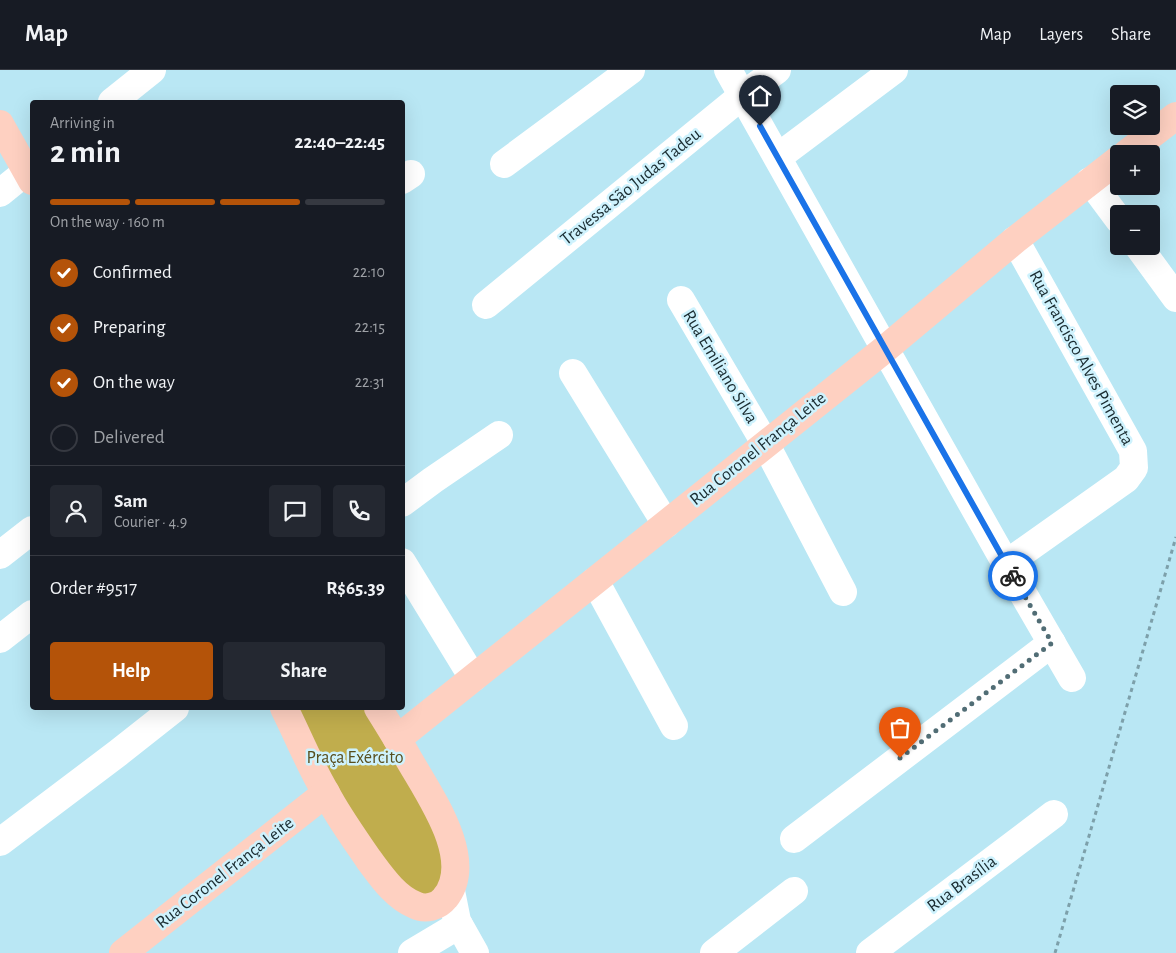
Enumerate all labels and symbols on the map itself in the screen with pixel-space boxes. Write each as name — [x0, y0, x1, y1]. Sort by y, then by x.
pin — [739, 75, 781, 126]
street label: Travessa São Judas Tadeu — [558, 125, 704, 249]
street label: Rua Francisco Alves Pimenta — [1025, 268, 1137, 448]
street label: Rua Emiliano Silva — [679, 307, 761, 427]
street label: Rua Coronel França Leite — [687, 389, 829, 509]
courier — [988, 551, 1038, 601]
pin — [879, 707, 921, 758]
park label: Praça Exército — [306, 749, 404, 767]
street label: Rua Coronel França Leite — [153, 814, 297, 932]
street label: Rua Brasília — [924, 852, 1000, 916]

